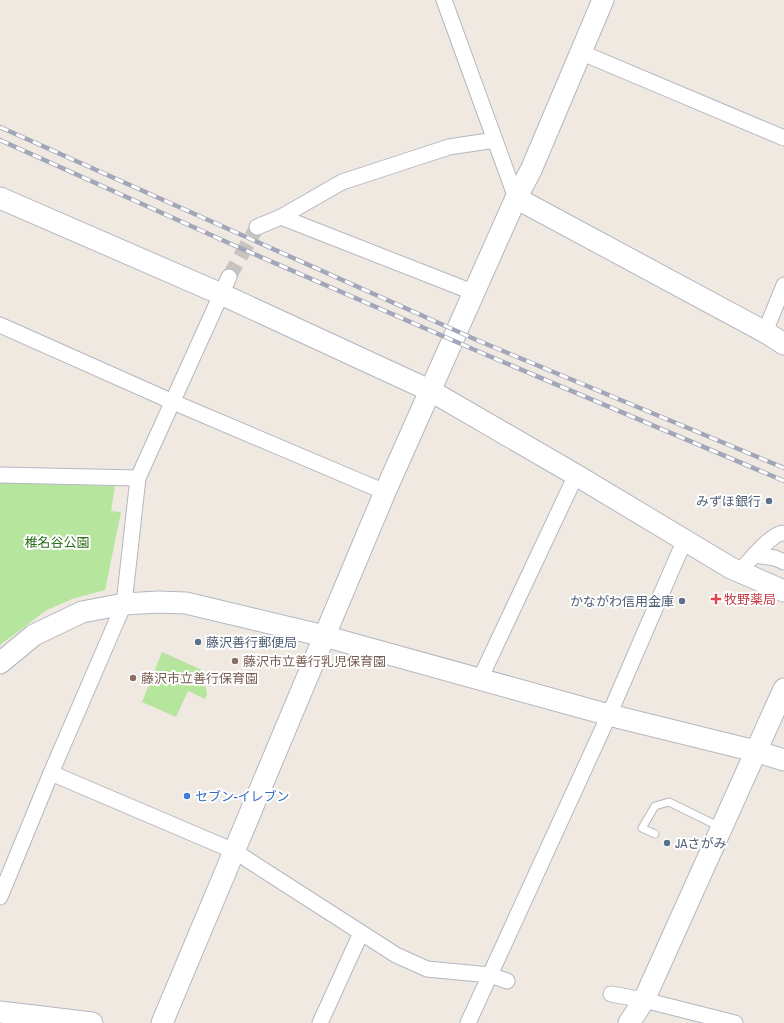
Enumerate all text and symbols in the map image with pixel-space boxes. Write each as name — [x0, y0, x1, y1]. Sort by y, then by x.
place label: みずほ銀行 — [696, 493, 761, 510]
marker: みずほ銀行 — [764, 496, 774, 506]
park label: 椎名谷公園 — [24, 534, 90, 551]
place label: 牧野薬局 — [724, 591, 776, 608]
place label: かながわ信用金庫 — [570, 593, 674, 610]
marker: 牧野薬局 — [711, 594, 721, 604]
marker: かながわ信用金庫 — [677, 596, 687, 606]
place label: 藤沢善行郵便局 — [206, 634, 297, 651]
marker: 藤沢善行郵便局 — [193, 637, 203, 647]
place label: 藤沢市立善行乳児保育園 — [243, 653, 386, 670]
marker: 藤沢市立善行乳児保育園 — [230, 656, 240, 666]
place label: 藤沢市立善行保育園 — [141, 670, 258, 687]
marker: 藤沢市立善行保育園 — [128, 673, 138, 683]
place label: セブン-イレブン — [195, 788, 290, 805]
marker: セブン-イレブン — [182, 791, 192, 801]
place label: JAさがみ — [675, 835, 726, 852]
marker: JAさがみ — [662, 838, 672, 848]

